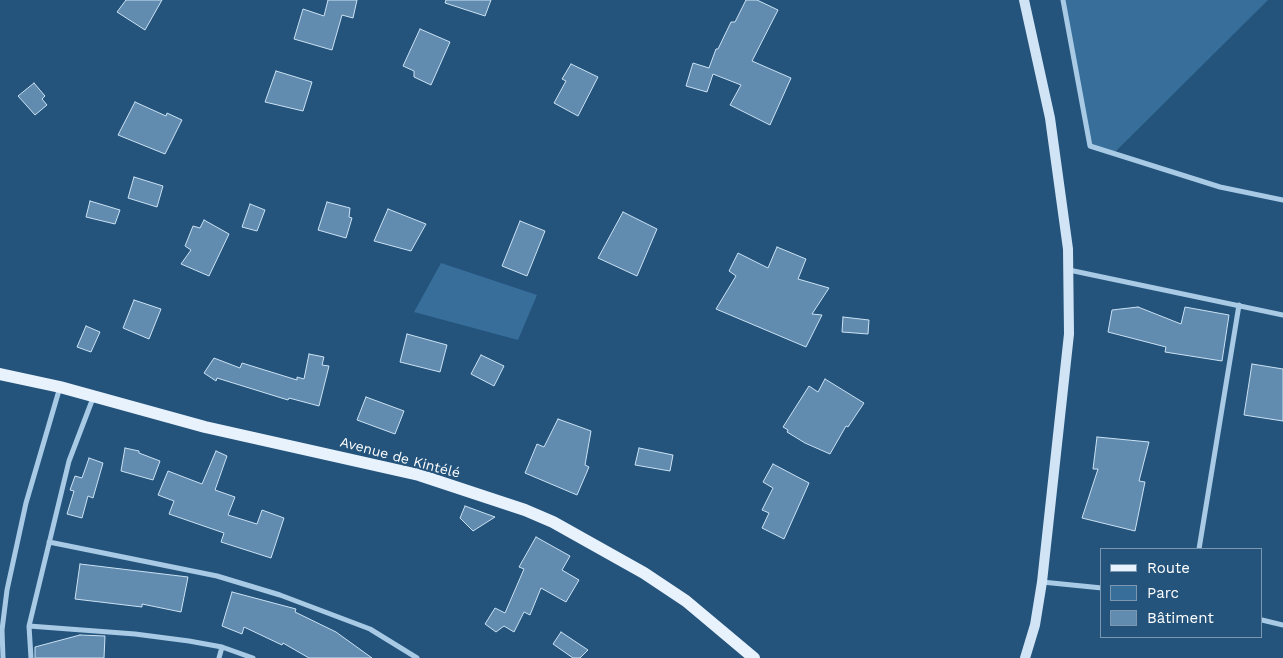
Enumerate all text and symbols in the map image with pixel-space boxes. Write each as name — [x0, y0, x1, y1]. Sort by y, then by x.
street label: Avenue de Kintélé — [338, 434, 462, 482]
legend — [1100, 548, 1263, 638]
text: Route — [1147, 559, 1190, 577]
text: Parc — [1147, 584, 1179, 602]
text: Bâtiment — [1147, 609, 1214, 627]

